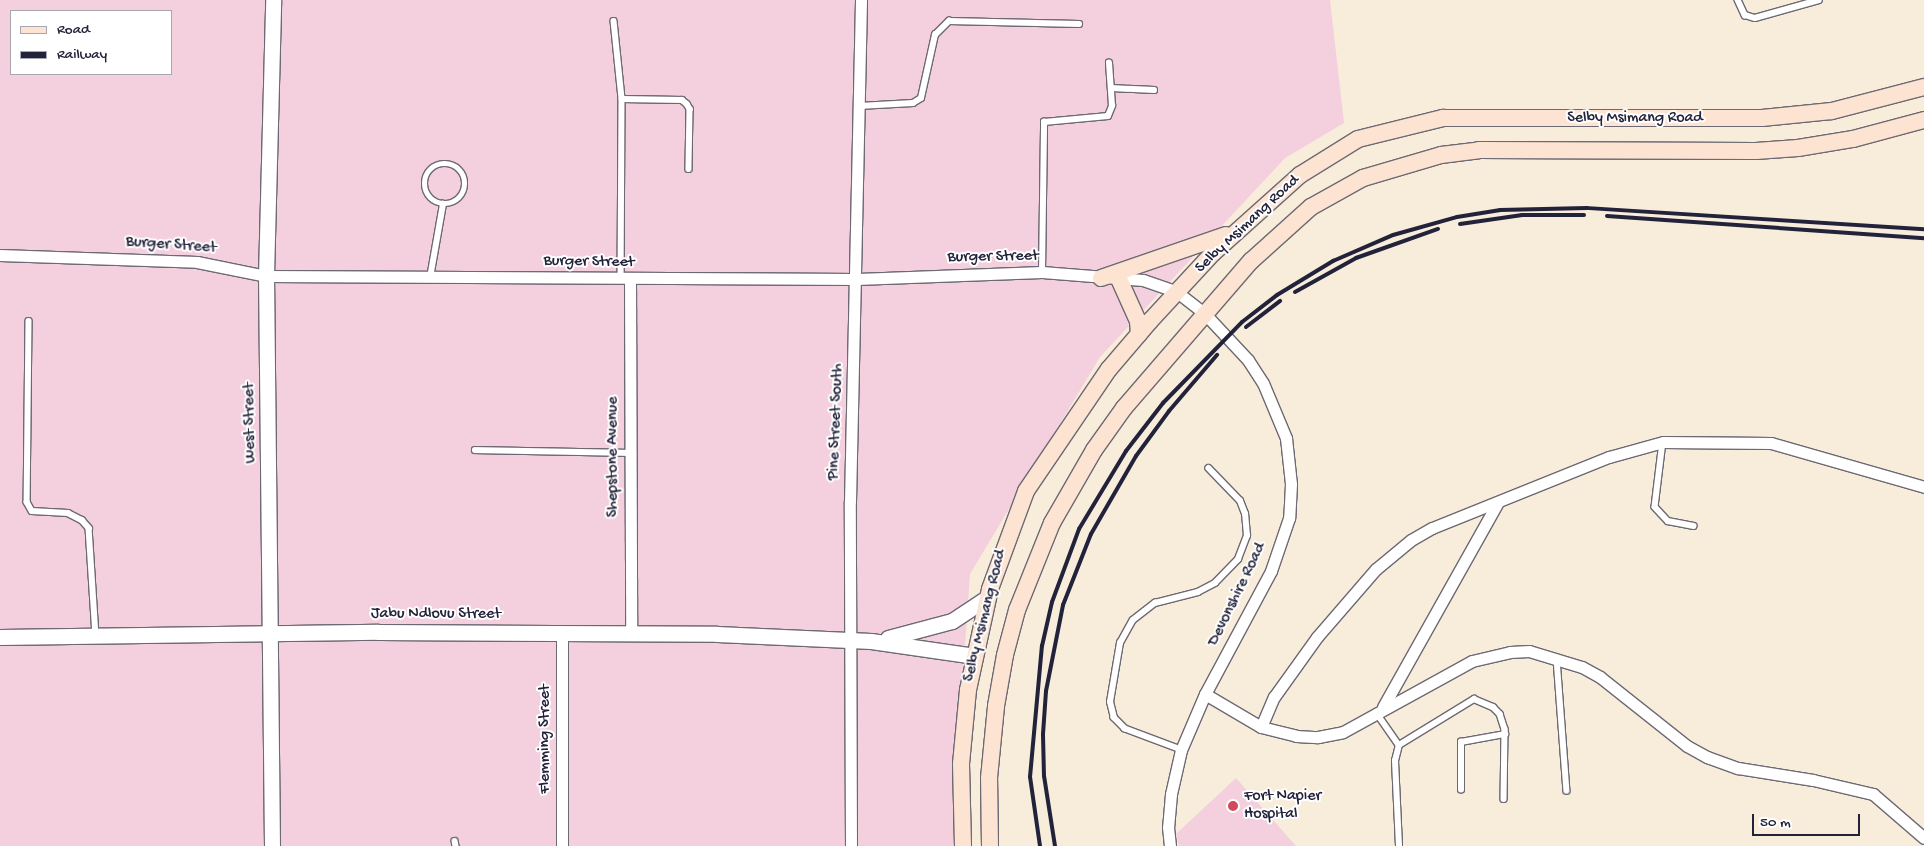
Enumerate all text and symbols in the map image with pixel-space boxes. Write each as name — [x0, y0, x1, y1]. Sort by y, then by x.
legend — [10, 10, 172, 75]
text: Road — [57, 21, 90, 39]
text: Railway — [57, 46, 107, 64]
street label: Selby Msimang Road — [1567, 109, 1703, 129]
street label: Selby Msimang Road — [1192, 172, 1304, 278]
street label: Burger Street — [125, 233, 217, 259]
street label: Burger Street — [947, 248, 1039, 268]
street label: Burger Street — [543, 253, 635, 273]
street label: Pine Street South — [825, 363, 849, 481]
street label: West Street — [241, 382, 261, 464]
street label: Shepstone Avenue — [604, 397, 624, 517]
street label: Devonshire Road — [1205, 540, 1271, 650]
street label: Selby Msimang Road — [960, 548, 1012, 684]
street label: Jabu Ndlovu Street — [371, 605, 501, 625]
street label: Flemming Street — [536, 684, 556, 794]
place label: Fort Napier Hospital — [1244, 787, 1321, 825]
marker: Fort Napier Hospital — [1226, 799, 1240, 813]
scale bar — [1754, 804, 1862, 836]
text: 50 m — [1760, 814, 1791, 832]

